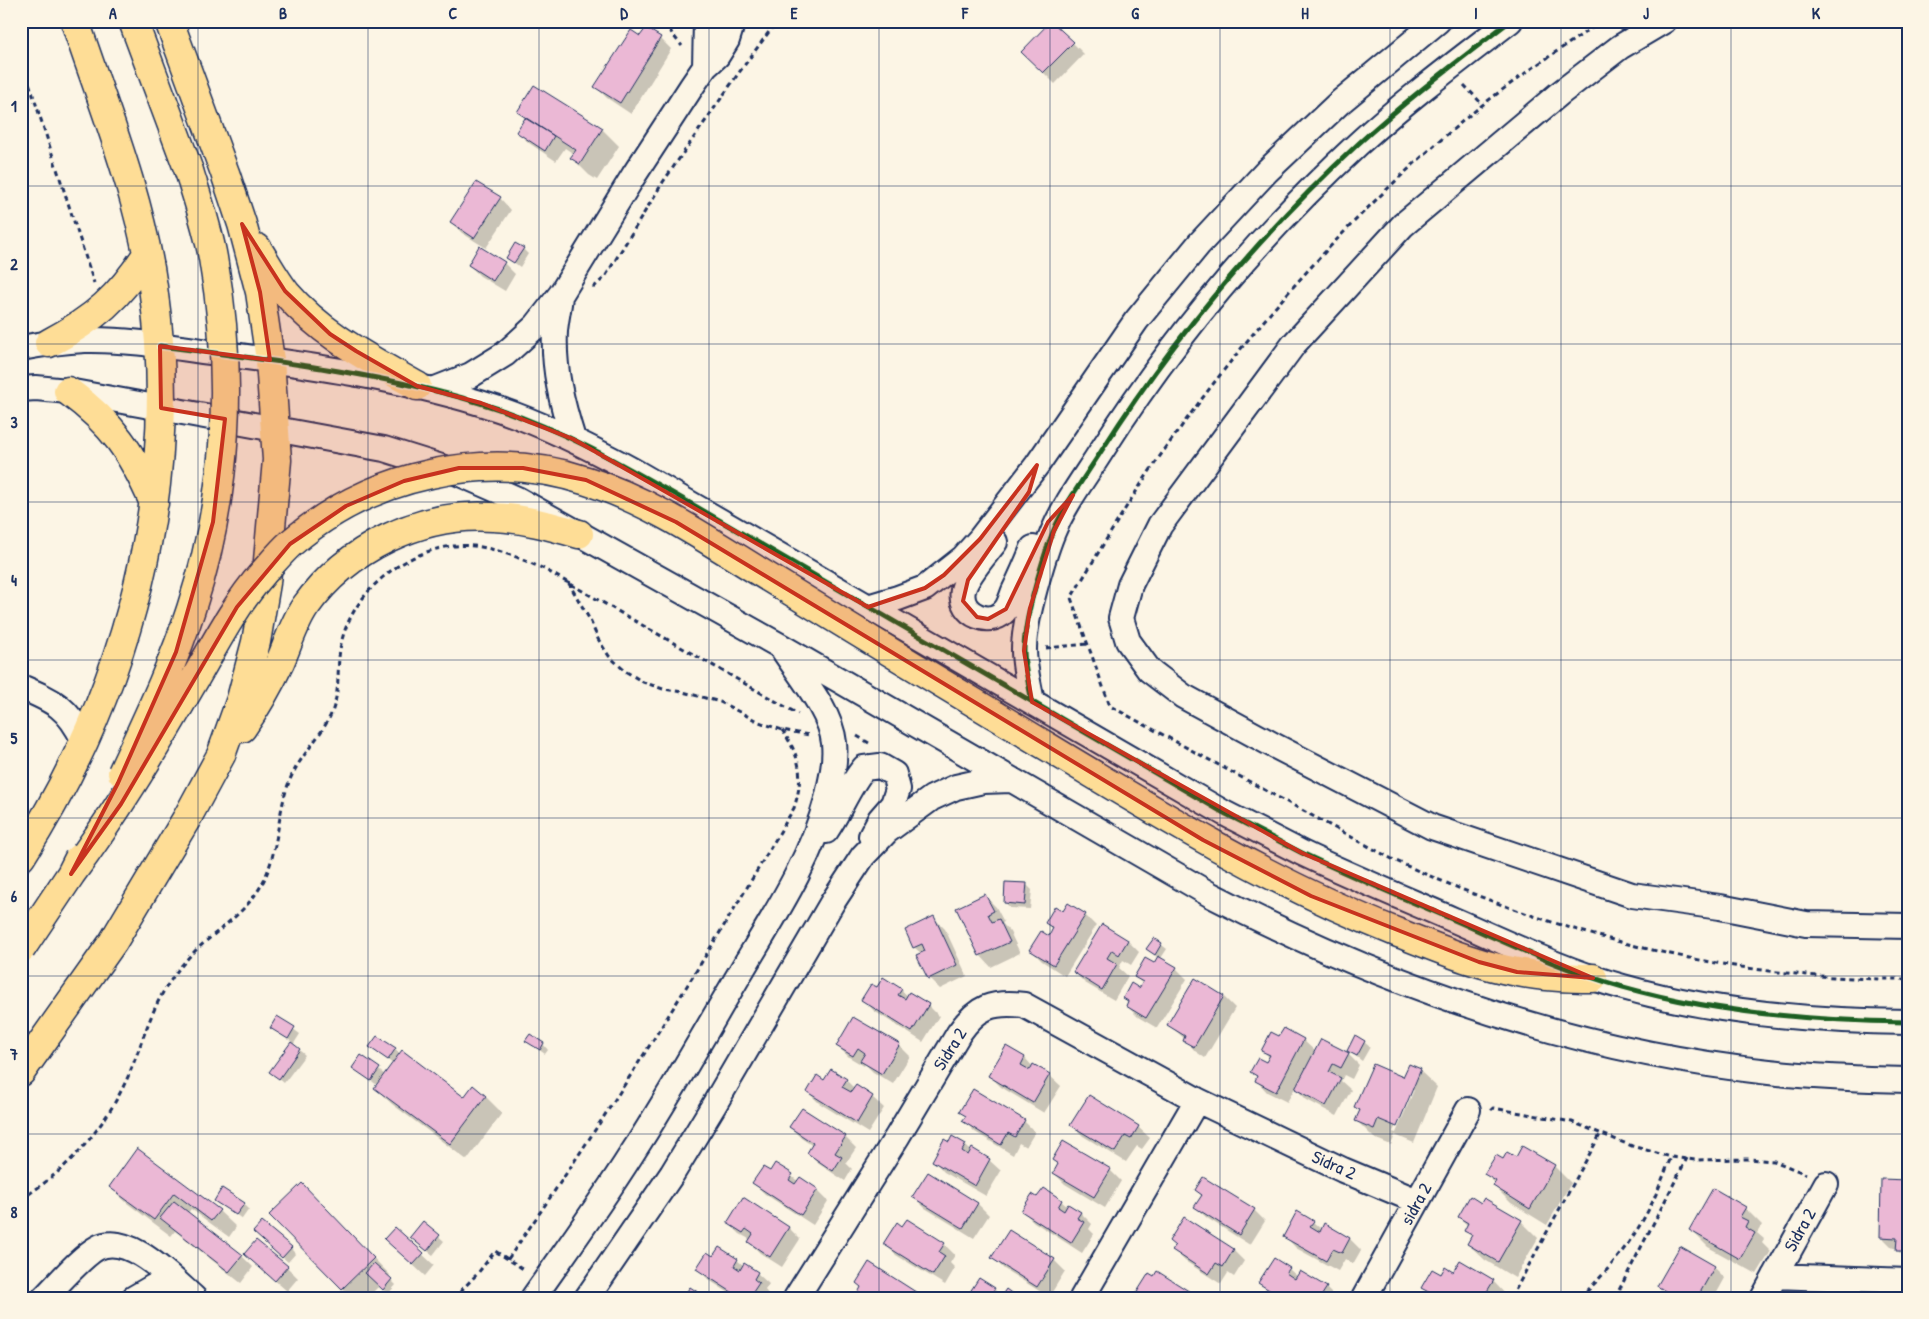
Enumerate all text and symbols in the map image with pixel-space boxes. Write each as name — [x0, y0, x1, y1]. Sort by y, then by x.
text: A — [109, 2, 117, 24]
text: B — [279, 2, 287, 24]
text: C — [449, 2, 458, 24]
text: D — [620, 2, 628, 24]
text: E — [790, 2, 798, 24]
text: F — [961, 2, 969, 24]
text: G — [1131, 2, 1139, 24]
text: H — [1301, 2, 1309, 24]
text: I — [1474, 2, 1478, 24]
text: J — [1643, 2, 1649, 24]
text: K — [1812, 2, 1821, 24]
text: 1 — [11, 95, 17, 117]
text: 2 — [10, 253, 18, 275]
text: 3 — [10, 411, 18, 433]
text: 4 — [11, 569, 17, 591]
text: 5 — [11, 727, 18, 749]
text: 6 — [11, 885, 18, 907]
street label: Sidra 2 — [927, 1022, 973, 1075]
text: 7 — [9, 1043, 18, 1065]
street label: Sidra 2 — [1308, 1144, 1361, 1186]
street label: sidra 2 — [1394, 1178, 1438, 1229]
text: 8 — [11, 1201, 18, 1223]
street label: Sidra 2 — [1778, 1203, 1822, 1256]

